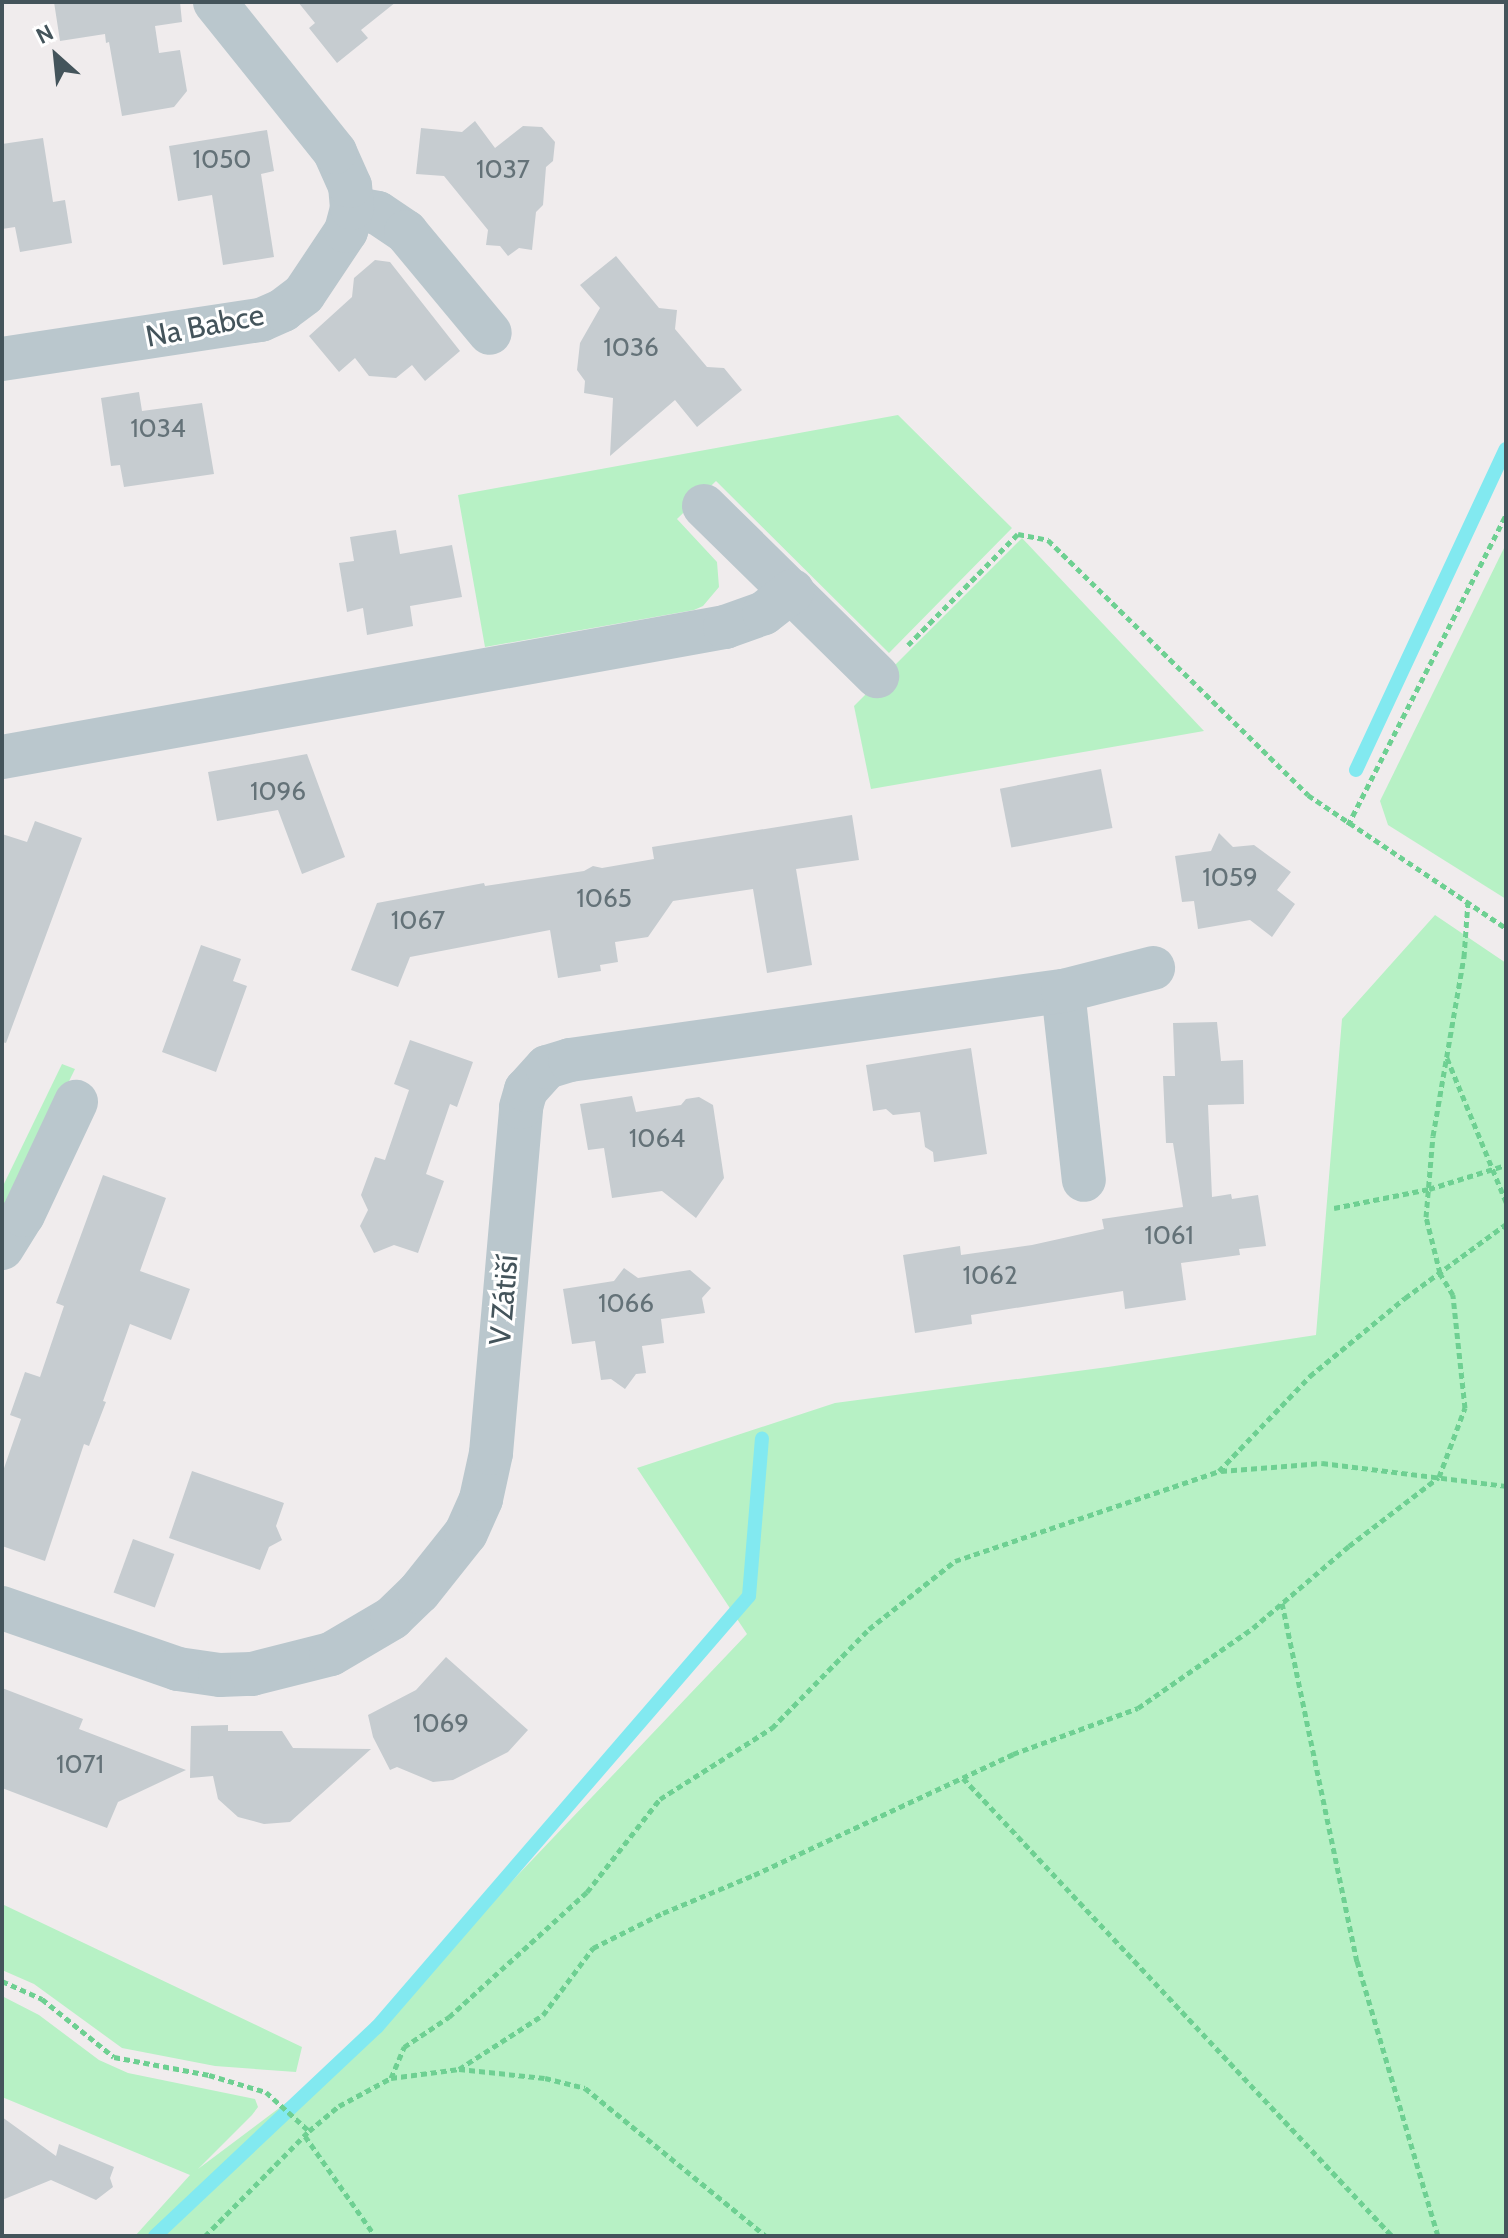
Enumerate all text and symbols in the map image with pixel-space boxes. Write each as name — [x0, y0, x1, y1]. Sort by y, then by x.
north arrow — [16, 16, 96, 96]
text: N — [32, 19, 58, 50]
house number: 1050 — [193, 144, 251, 176]
house number: 1037 — [476, 154, 530, 186]
street label: Na Babce — [143, 297, 267, 355]
house number: 1036 — [603, 332, 659, 364]
house number: 1034 — [130, 413, 186, 445]
house number: 1096 — [250, 776, 306, 808]
house number: 1059 — [1202, 862, 1258, 894]
house number: 1065 — [576, 883, 632, 915]
house number: 1067 — [391, 905, 445, 937]
house number: 1064 — [629, 1123, 685, 1155]
house number: 1061 — [1144, 1220, 1194, 1252]
street label: V Zátiší — [482, 1253, 526, 1347]
house number: 1062 — [962, 1260, 1018, 1292]
house number: 1066 — [598, 1288, 654, 1320]
house number: 1069 — [413, 1708, 469, 1740]
house number: 1071 — [56, 1749, 104, 1781]

